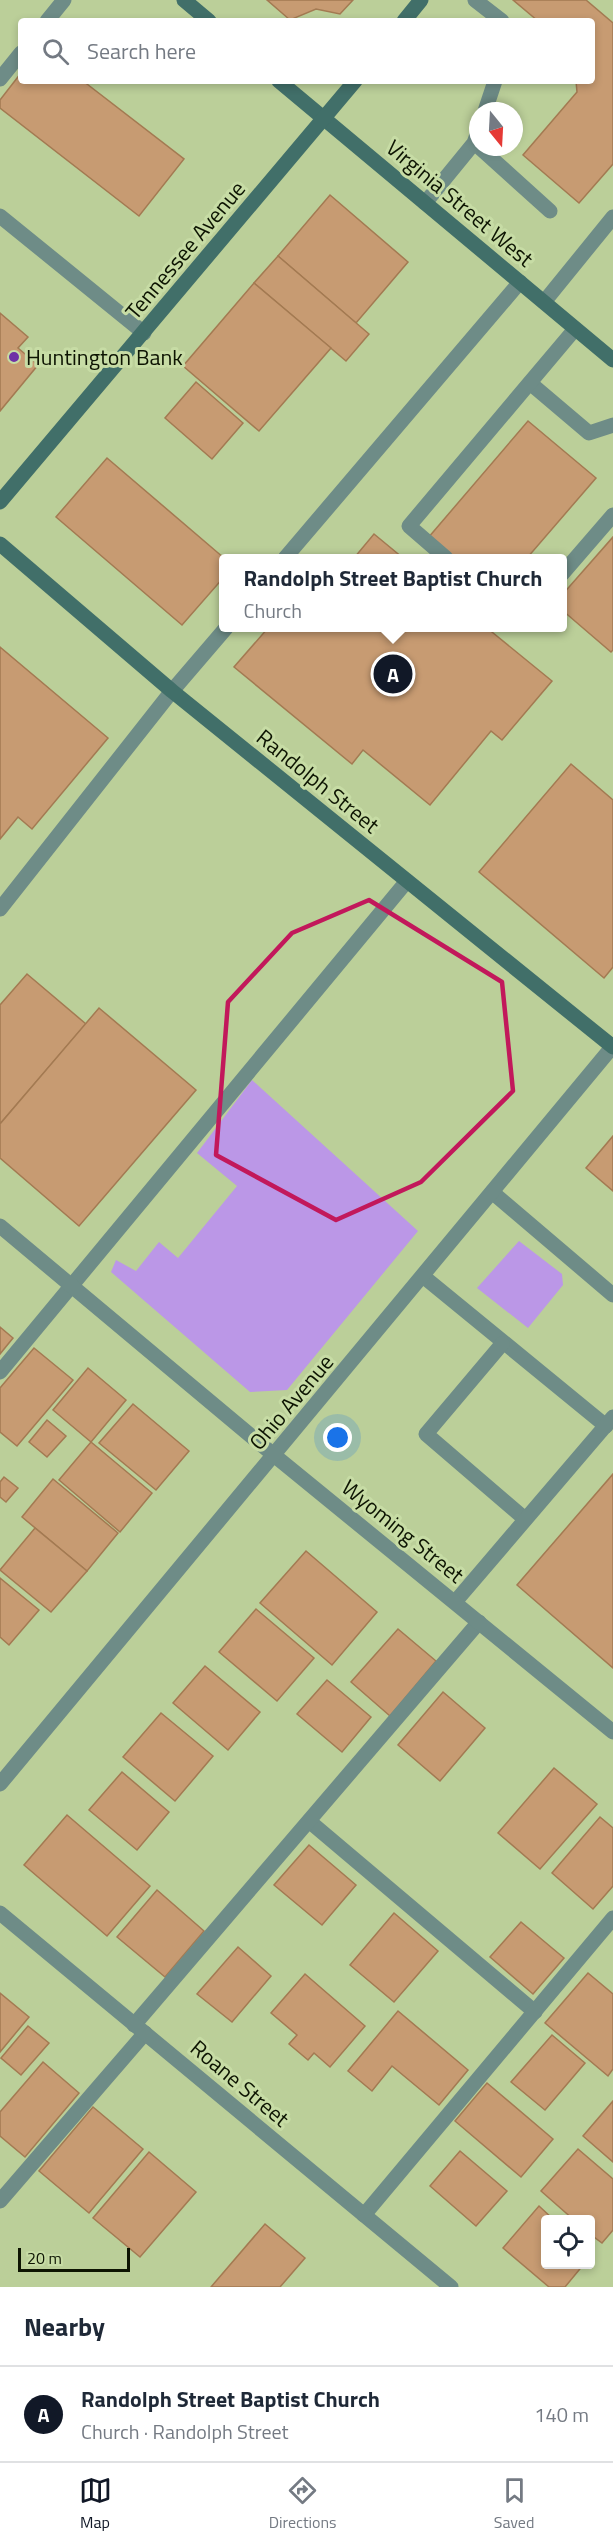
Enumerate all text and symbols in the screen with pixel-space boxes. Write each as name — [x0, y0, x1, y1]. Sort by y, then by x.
search box — [18, 18, 595, 84]
text: Search here — [87, 34, 196, 68]
icon: search — [39, 35, 72, 68]
north arrow — [469, 102, 523, 156]
street label: Virginia Street West — [379, 131, 541, 275]
street label: Tennessee Avenue — [117, 173, 253, 327]
place label: Huntington Bank — [26, 340, 183, 374]
marker: Huntington Bank — [7, 350, 21, 364]
popup — [219, 554, 567, 632]
text: Randolph Street Baptist Church — [244, 561, 542, 595]
text: Church — [244, 595, 302, 626]
pin: A — [374, 652, 412, 696]
street label: Randolph Street — [249, 721, 387, 841]
street label: Ohio Avenue — [241, 1346, 341, 1458]
your location — [323, 1423, 352, 1452]
street label: Wyoming Street — [334, 1471, 472, 1591]
street label: Roane Street — [183, 2031, 297, 2135]
map controls — [541, 2215, 595, 2269]
button: locate — [541, 2215, 595, 2269]
scale bar — [18, 2245, 130, 2272]
text: 20 m — [27, 2246, 62, 2270]
text: Nearby — [24, 2307, 105, 2346]
text: Randolph Street Baptist Church — [81, 2382, 380, 2416]
text: A — [37, 2399, 50, 2430]
text: 140 m — [534, 2399, 589, 2430]
text: Church · Randolph Street — [81, 2416, 289, 2447]
tab: Map — [79, 2474, 112, 2534]
tab: Directions — [269, 2474, 337, 2534]
tab: Saved — [494, 2474, 534, 2534]

